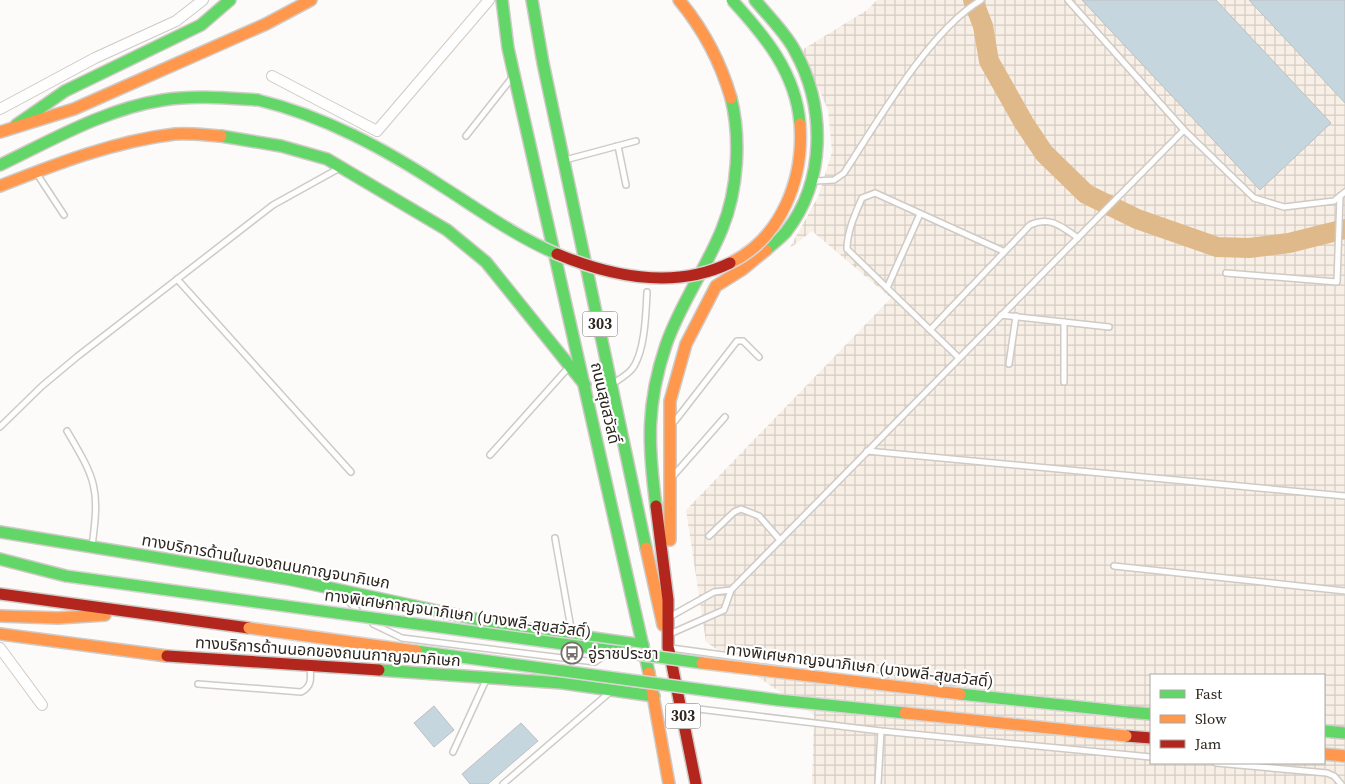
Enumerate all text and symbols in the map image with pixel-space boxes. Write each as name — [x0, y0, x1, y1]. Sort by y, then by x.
road number: 303 — [582, 312, 618, 336]
street label: ถนนสุขสวัสดิ์ — [586, 360, 626, 446]
street label: ทางบริการด้านในของถนนกาญจนาภิเษก — [140, 528, 392, 594]
street label: ทางพิเศษกาญจนาภิเษก (บางพลี-สุขสวัสดิ์) — [323, 583, 593, 643]
street label: ทางบริการด้านนอกของถนนกาญจนาภิเษก — [194, 631, 462, 671]
street label: ทางพิเศษกาญจนาภิเษก (บางพลี-สุขสวัสดิ์) — [725, 638, 995, 692]
bus stop icon: อู่ราชประชา — [560, 641, 584, 665]
place label: อู่ราชประชา — [588, 642, 658, 664]
legend — [1150, 674, 1325, 764]
text: Fast — [1195, 683, 1222, 704]
road number: 303 — [666, 704, 700, 728]
text: Slow — [1195, 708, 1227, 729]
text: Jam — [1194, 733, 1222, 754]

